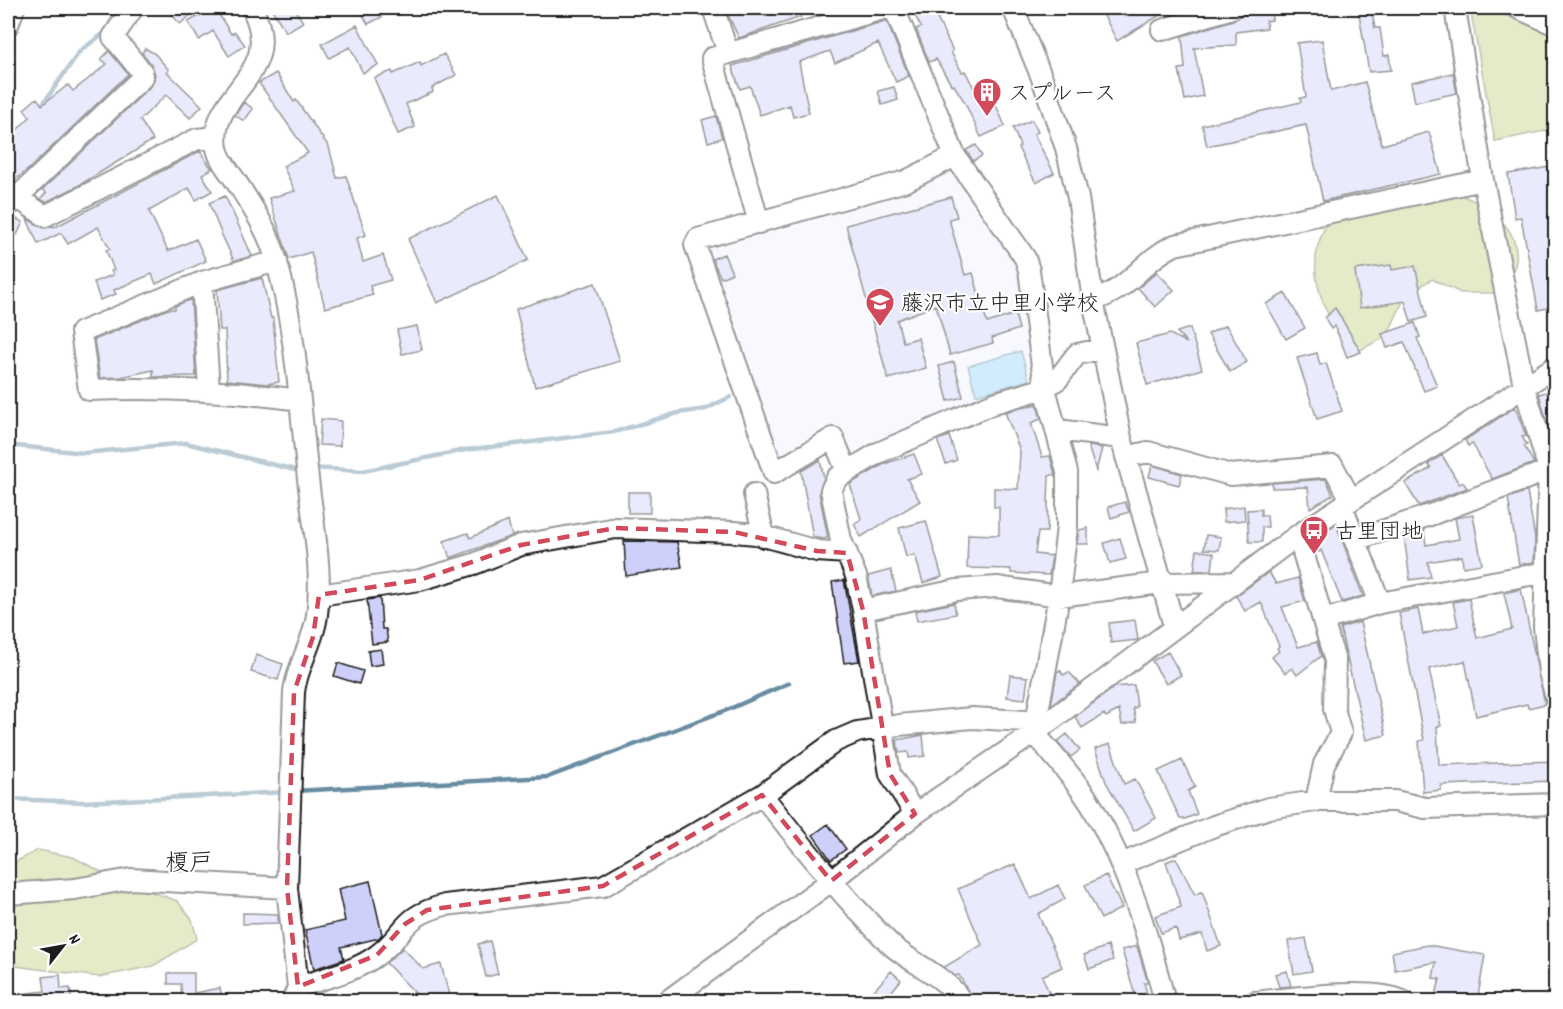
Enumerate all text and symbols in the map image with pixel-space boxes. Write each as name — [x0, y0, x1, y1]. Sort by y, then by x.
building icon: スプルース — [971, 76, 1003, 118]
place label: スプルース — [1008, 80, 1116, 111]
school or university icon: 藤沢市立中里小学校 — [864, 286, 896, 328]
place label: 藤沢市立中里小学校 — [901, 290, 1099, 321]
bus stop icon: 古里団地 — [1298, 514, 1330, 556]
place label: 古里団地 — [1335, 518, 1423, 549]
district label: 榎戸 — [165, 848, 213, 882]
north arrow — [33, 916, 93, 976]
text: N — [62, 930, 86, 949]

